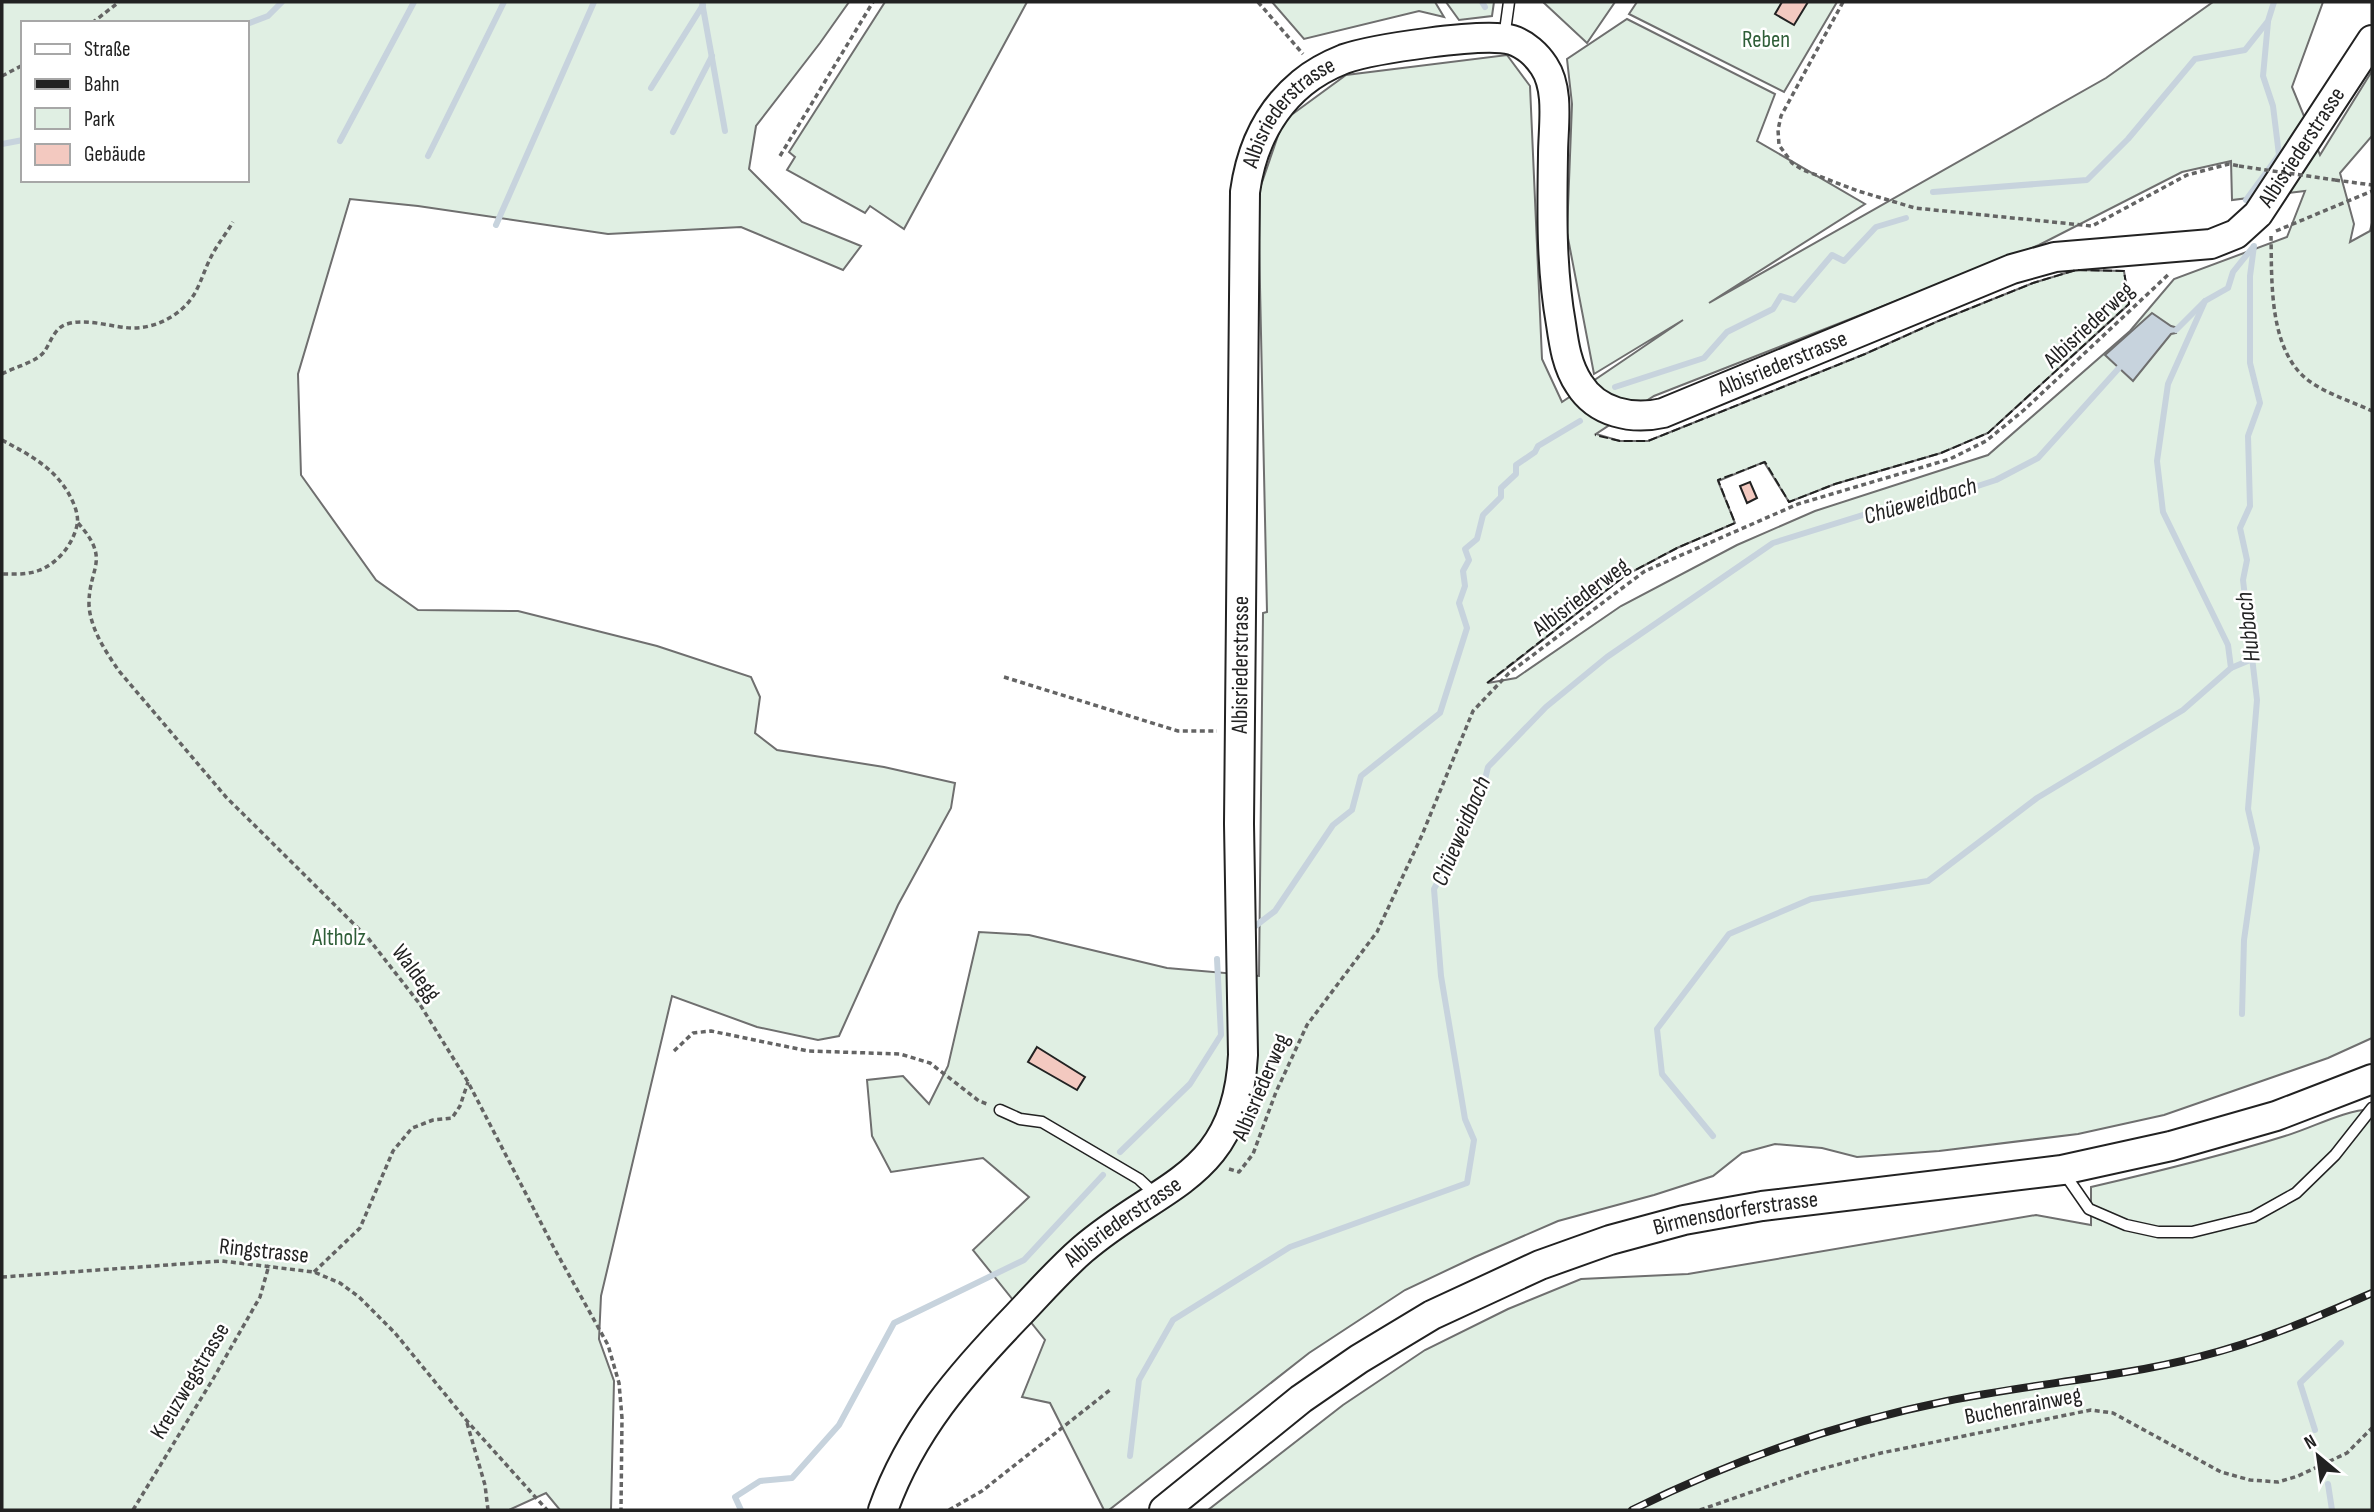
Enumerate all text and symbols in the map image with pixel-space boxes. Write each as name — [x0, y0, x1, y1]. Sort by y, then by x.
legend — [21, 21, 248, 182]
park label: Reben — [1742, 26, 1790, 54]
text: Straße — [84, 37, 130, 62]
street label: Albisriederstrasse — [1236, 51, 1340, 172]
text: Bahn — [84, 72, 119, 97]
street label: Albisriederstrasse — [2252, 82, 2351, 213]
text: Park — [84, 107, 115, 132]
text: Gebäude — [84, 142, 146, 167]
street label: Albisriederweg — [2037, 276, 2140, 375]
street label: Albisriederstrasse — [1713, 325, 1851, 403]
water label: Chüeweidbach — [1860, 471, 1980, 531]
street label: Albisriederweg — [1526, 552, 1635, 643]
water label: Hubbach — [2229, 590, 2267, 664]
street label: Albisriederstrasse — [1226, 596, 1255, 735]
water label: Chüeweidbach — [1425, 772, 1497, 890]
park label: Altholz — [311, 924, 366, 952]
street label: Waldegg — [385, 939, 447, 1007]
street label: Albisriederweg — [1226, 1029, 1296, 1146]
street label: Albisriederstrasse — [1057, 1171, 1187, 1274]
street label: Birmensdorferstrasse — [1650, 1185, 1819, 1242]
street label: Ringstrasse — [218, 1232, 310, 1270]
street label: Kreuzwegstrasse — [144, 1318, 236, 1444]
street label: Buchenrainweg — [1962, 1381, 2084, 1431]
north arrow — [2283, 1421, 2353, 1491]
text: N — [2300, 1430, 2321, 1455]

